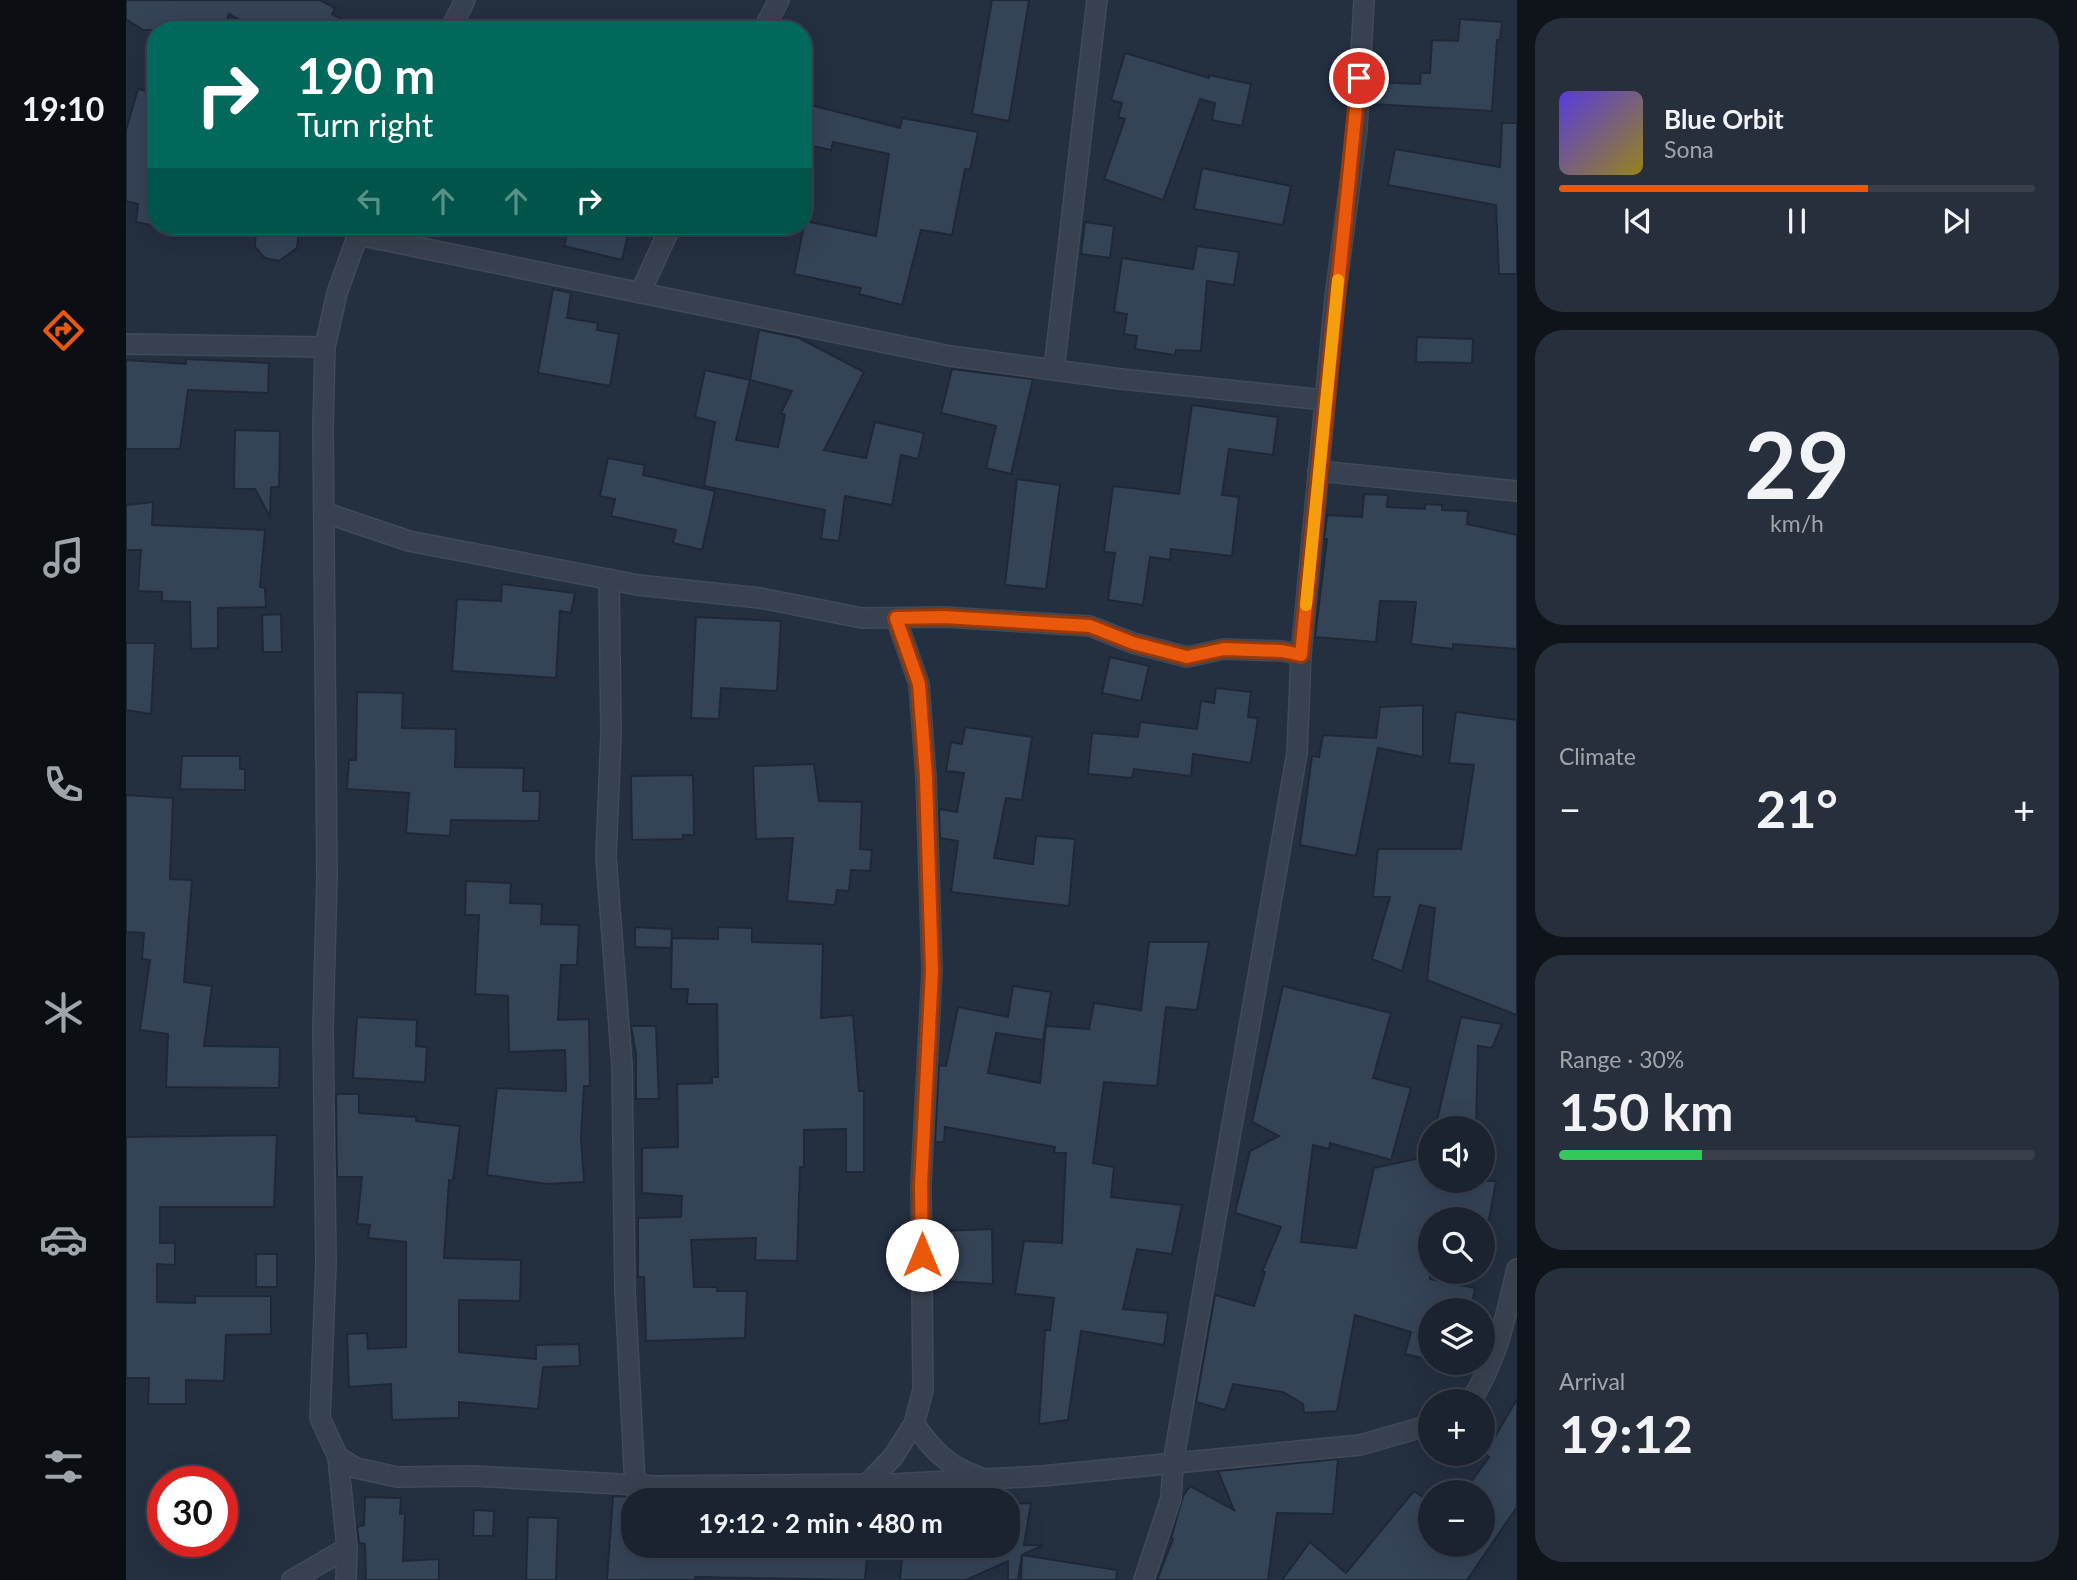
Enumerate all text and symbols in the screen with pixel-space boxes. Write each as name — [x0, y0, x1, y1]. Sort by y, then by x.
text: 190 m — [297, 46, 435, 104]
pin — [1329, 48, 1389, 108]
icon: right — [182, 49, 273, 140]
icon: arrive — [1340, 59, 1378, 97]
text: 19:10 — [22, 89, 104, 128]
text: Blue Orbit — [1664, 103, 1784, 135]
text: Turn right — [297, 105, 433, 144]
text: Sona — [1664, 135, 1714, 163]
icon: left — [351, 182, 389, 220]
icon: ahead — [424, 182, 462, 220]
icon: ahead — [497, 182, 535, 220]
icon: right — [570, 182, 608, 220]
icon: previous — [1619, 202, 1657, 240]
icon: pause — [1778, 202, 1816, 240]
icon: next — [1937, 202, 1975, 240]
icon: directions — [39, 306, 88, 355]
text: 29 — [1744, 409, 1850, 518]
text: km/h — [1770, 509, 1824, 537]
icon: music — [39, 533, 88, 582]
text: Climate — [1559, 742, 1636, 770]
icon: phone — [39, 760, 88, 809]
text: 21° — [1756, 777, 1838, 839]
text: − — [1559, 786, 1581, 832]
text: + — [2013, 786, 2035, 832]
icon: climate — [39, 988, 88, 1037]
text: Range · 30% — [1559, 1045, 1684, 1073]
text: 150 km — [1559, 1080, 1733, 1142]
map controls — [1418, 1116, 1495, 1557]
button: sound — [1418, 1116, 1495, 1193]
button: search — [1418, 1207, 1495, 1284]
icon: car — [39, 1215, 88, 1264]
position arrow — [885, 1218, 959, 1292]
button: layers — [1418, 1298, 1495, 1375]
text: Arrival — [1559, 1367, 1625, 1395]
button: + — [1418, 1389, 1495, 1466]
text: 19:12 — [1559, 1402, 1693, 1464]
icon: filters — [39, 1442, 88, 1491]
speed limit sign: 30 — [147, 1466, 238, 1557]
button: − — [1418, 1480, 1495, 1557]
text: 19:12 · 2 min · 480 m — [698, 1507, 943, 1539]

